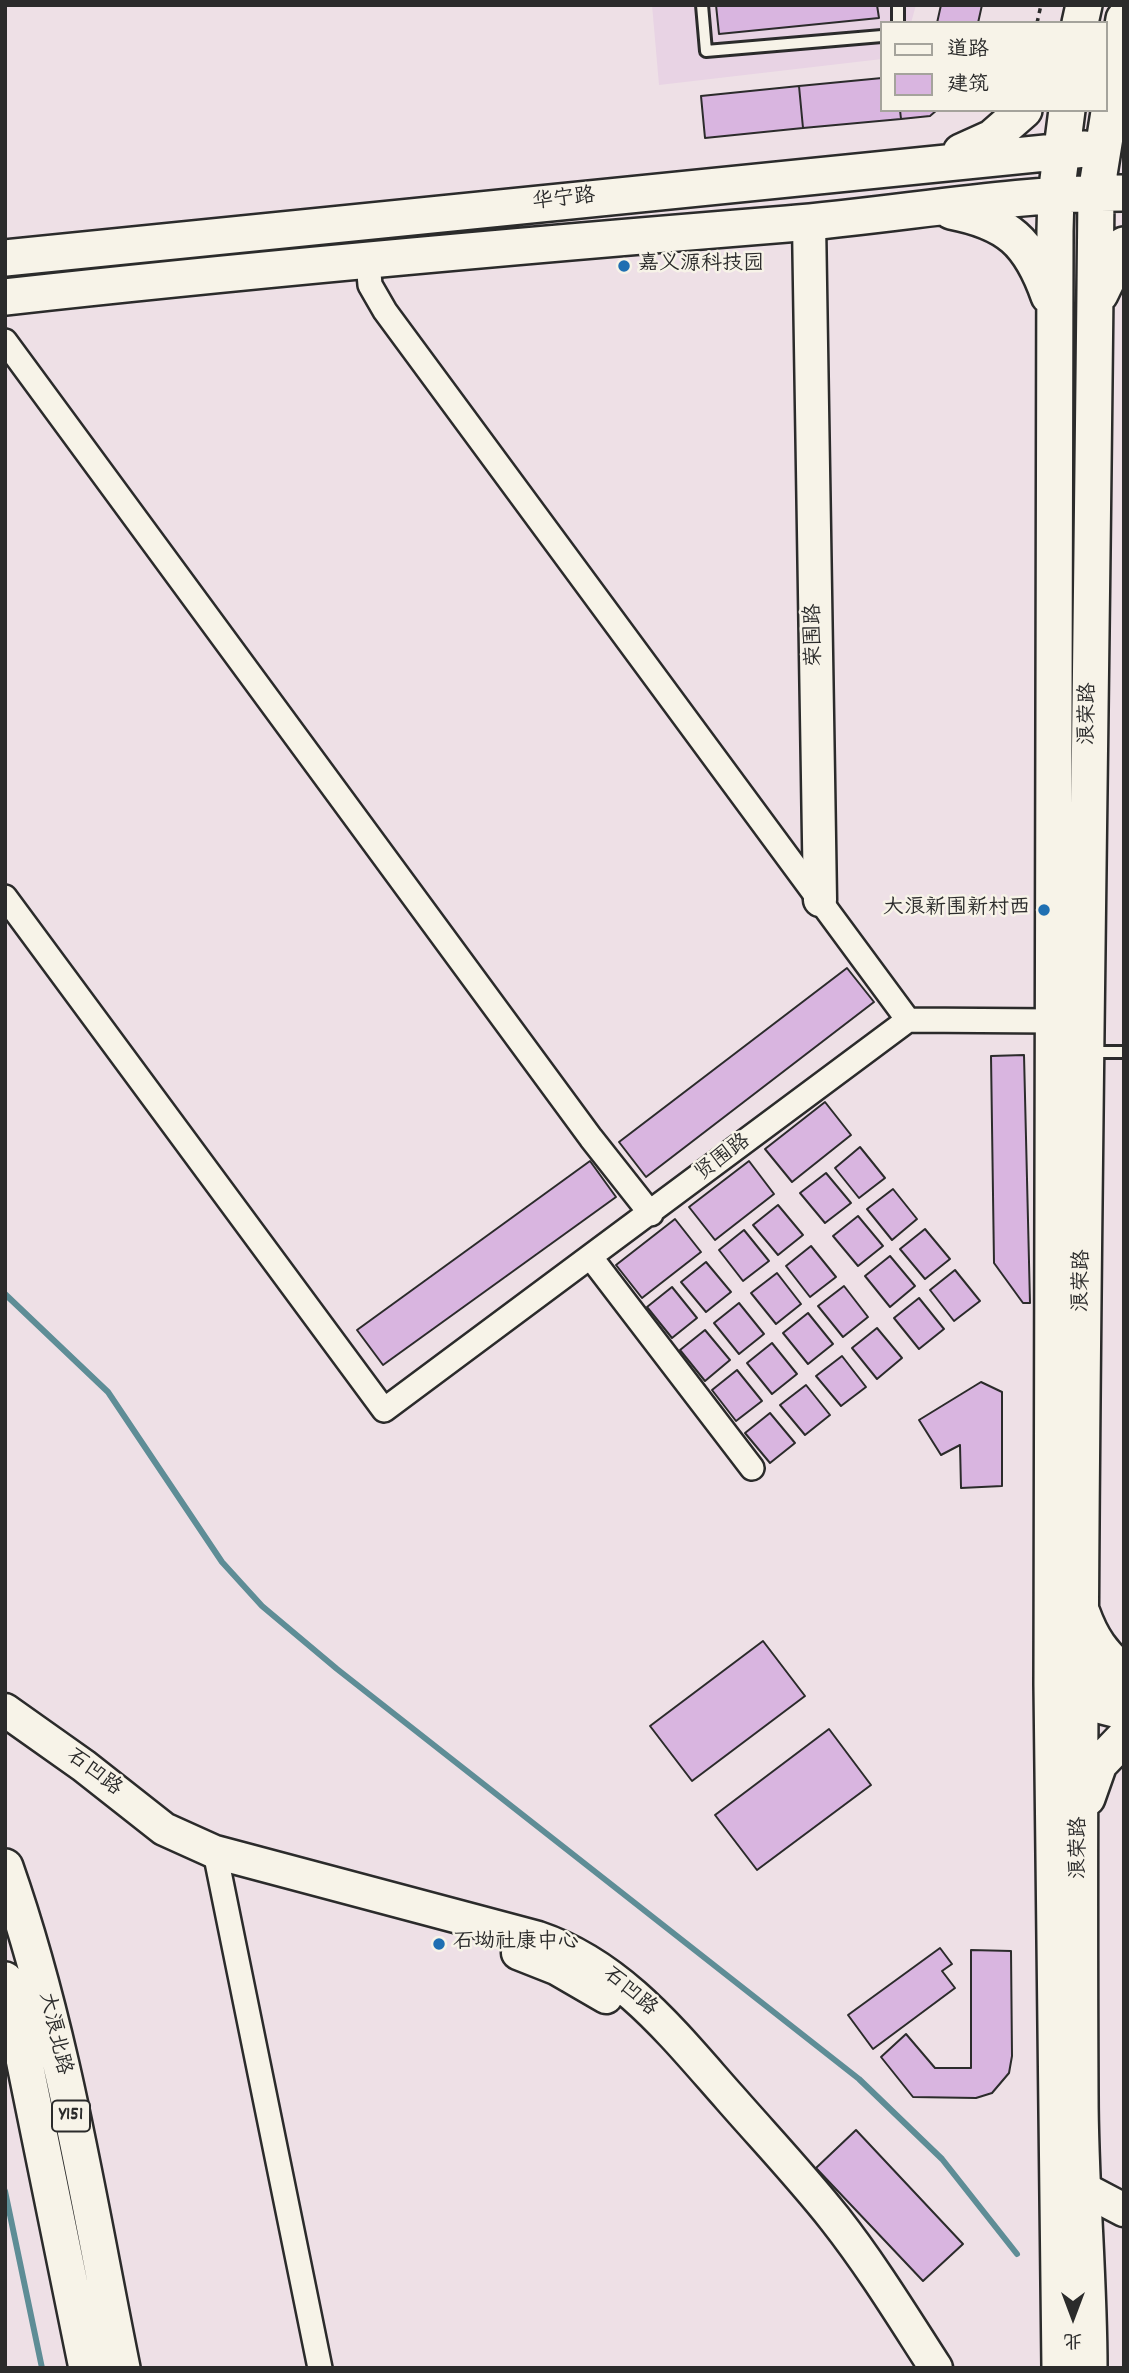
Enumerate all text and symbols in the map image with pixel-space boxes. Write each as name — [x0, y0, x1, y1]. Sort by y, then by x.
legend — [880, 21, 1108, 112]
text: 道路 — [947, 36, 989, 66]
text: 建筑 — [947, 71, 989, 101]
street label: 华宁路 — [531, 185, 597, 217]
place label: 嘉义源科技园 — [638, 253, 764, 279]
marker: 嘉义源科技园 — [616, 258, 632, 274]
street label: 荣围路 — [803, 603, 829, 667]
street label: 浪荣路 — [1077, 682, 1103, 746]
place label: 大浪新围新村西 — [883, 897, 1030, 923]
marker: 大浪新围新村西 — [1036, 902, 1052, 918]
street label: 贤围路 — [691, 1130, 757, 1188]
street label: 浪荣路 — [1071, 1249, 1097, 1313]
street label: 石凹路 — [60, 1745, 126, 1803]
street label: 浪荣路 — [1068, 1817, 1094, 1879]
place label: 石坳社康中心 — [453, 1931, 579, 1957]
marker: 石坳社康中心 — [431, 1936, 447, 1952]
street label: 石凹路 — [597, 1963, 661, 2023]
street label: 大浪北路 — [31, 1990, 75, 2078]
road number: Y151 — [52, 2100, 90, 2132]
north arrow — [1038, 2282, 1108, 2352]
text: 北 — [1064, 2325, 1083, 2352]

